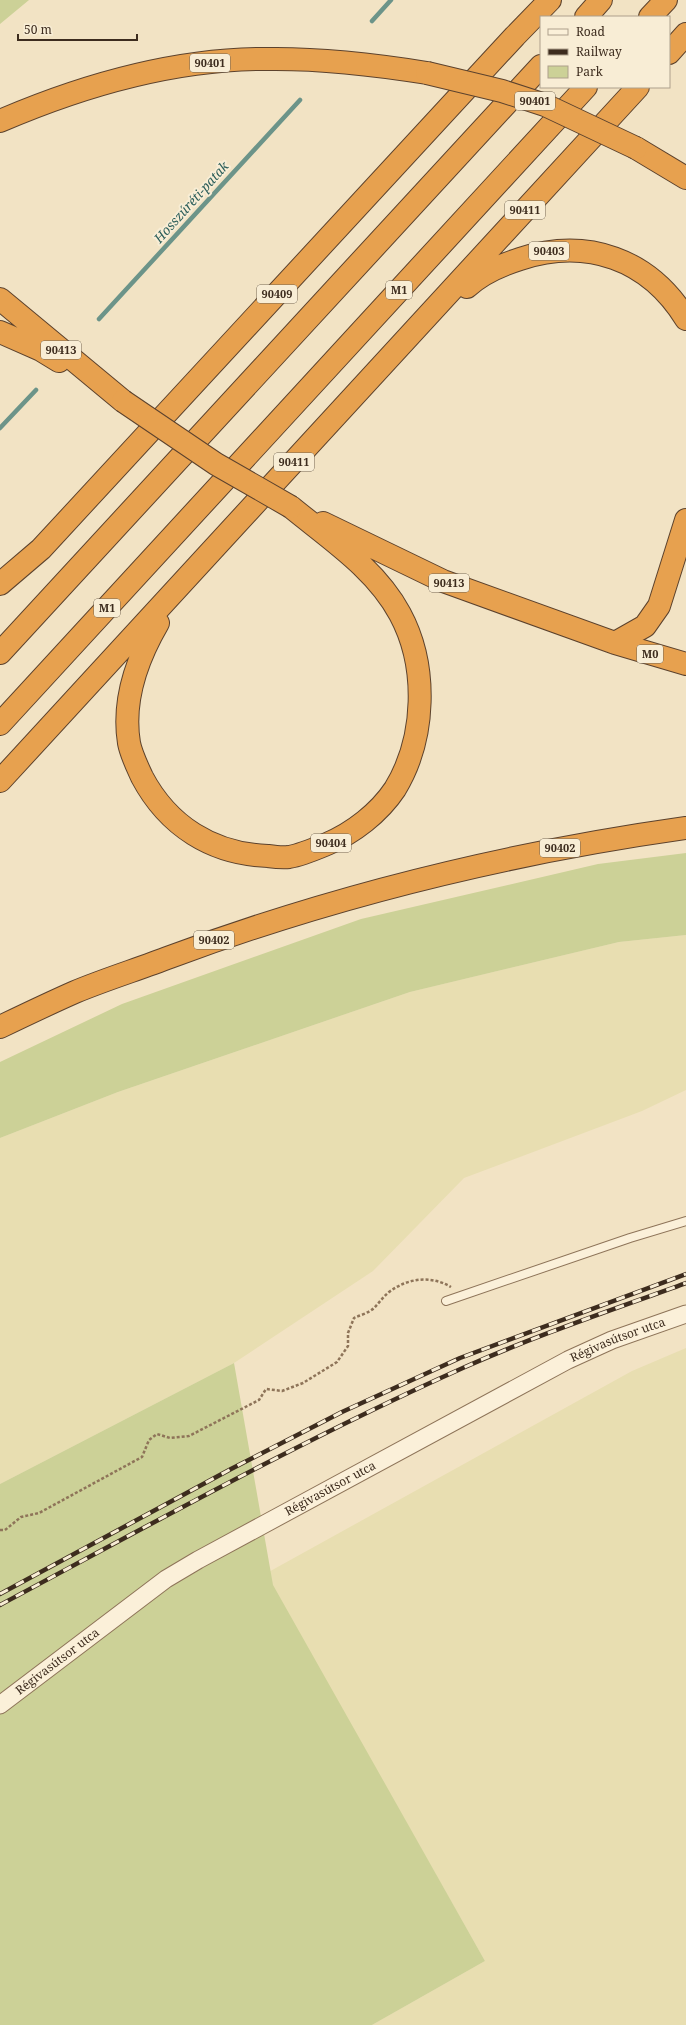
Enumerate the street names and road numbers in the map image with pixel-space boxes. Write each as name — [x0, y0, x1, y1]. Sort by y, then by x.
road number: 90401 — [190, 54, 230, 72]
road number: 90401 — [515, 92, 555, 110]
road number: 90411 — [505, 201, 545, 219]
road number: 90403 — [529, 242, 569, 260]
road number: M1 — [386, 281, 412, 299]
road number: 90409 — [257, 285, 297, 303]
road number: 90413 — [41, 341, 81, 359]
road number: 90411 — [274, 453, 314, 471]
road number: 90413 — [429, 574, 469, 592]
road number: M1 — [94, 599, 120, 617]
road number: M0 — [637, 645, 663, 663]
road number: 90404 — [311, 834, 351, 852]
road number: 90402 — [540, 839, 580, 857]
road number: 90402 — [194, 931, 234, 949]
street label: Régivasútsor utca — [567, 1313, 668, 1366]
street label: Régivasútsor utca — [281, 1456, 379, 1520]
street label: Régivasútsor utca — [12, 1624, 103, 1698]

